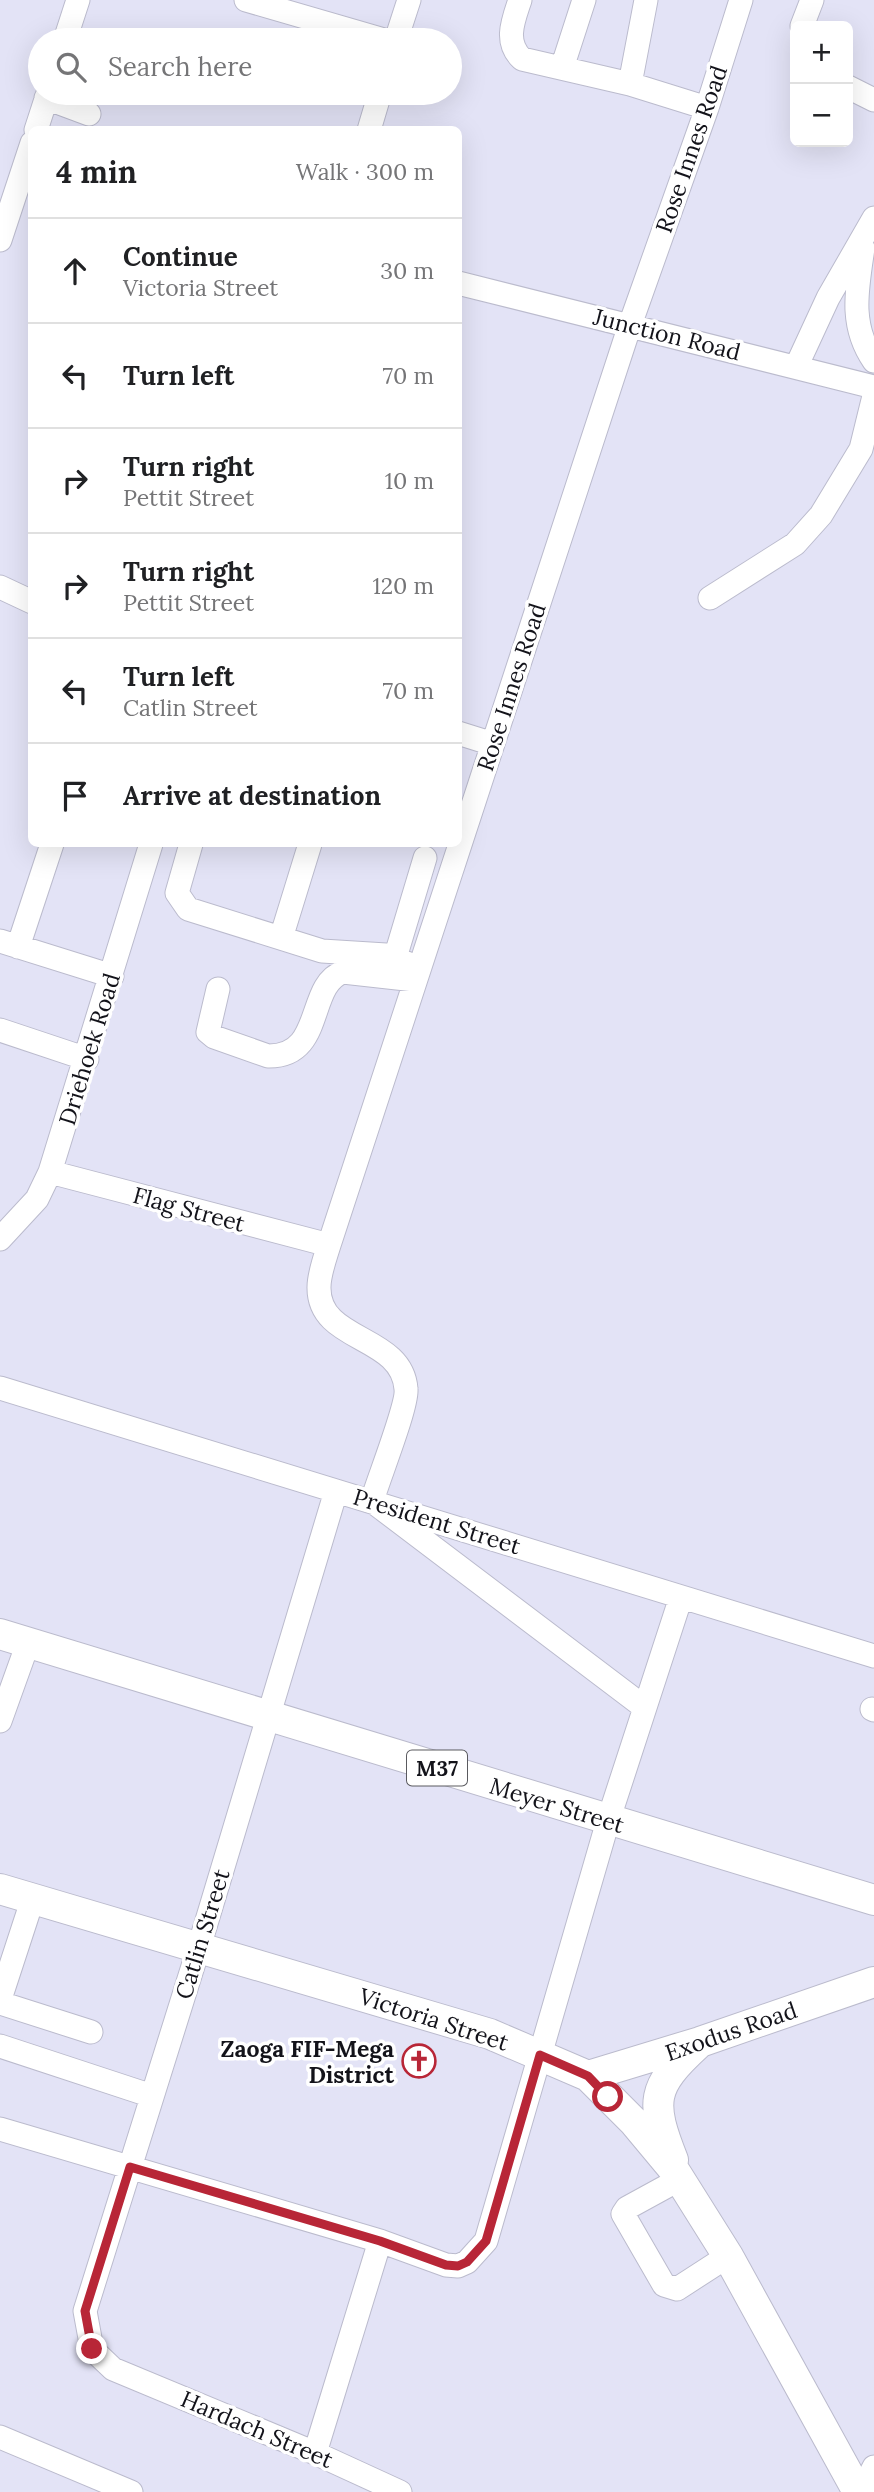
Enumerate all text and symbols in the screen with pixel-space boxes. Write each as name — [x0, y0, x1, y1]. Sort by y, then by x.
map controls — [790, 21, 853, 147]
button: + — [790, 21, 853, 84]
search box — [28, 28, 462, 105]
icon: search — [52, 48, 90, 86]
text: Search here — [108, 50, 252, 83]
street label: Rose Innes Road — [649, 61, 733, 236]
button: − — [790, 84, 853, 147]
text: 4 min — [56, 153, 137, 191]
text: Walk · 300 m — [296, 157, 434, 186]
text: Continue — [123, 240, 238, 273]
icon: ahead — [56, 252, 94, 290]
text: 30 m — [380, 256, 434, 285]
text: Victoria Street — [123, 273, 278, 302]
street label: Junction Road — [589, 301, 744, 366]
icon: left — [56, 357, 94, 395]
text: Turn left — [123, 359, 234, 392]
text: 70 m — [383, 361, 434, 390]
text: Turn right — [123, 450, 254, 483]
icon: right — [56, 462, 94, 500]
text: 10 m — [385, 466, 434, 495]
text: Pettit Street — [123, 483, 254, 512]
text: Turn right — [123, 555, 254, 588]
icon: right — [56, 567, 94, 605]
text: 120 m — [372, 571, 434, 600]
text: Pettit Street — [123, 588, 254, 617]
street label: Rose Innes Road — [470, 599, 552, 775]
text: Turn left — [123, 660, 234, 693]
icon: left — [56, 672, 94, 710]
text: 70 m — [383, 676, 434, 705]
text: Catlin Street — [123, 693, 258, 722]
icon: arrive — [56, 777, 94, 815]
text: Arrive at destination — [123, 779, 381, 812]
street label: Driehoek Road — [52, 969, 126, 1129]
street label: Flag Street — [130, 1180, 248, 1238]
street label: President Street — [350, 1482, 524, 1560]
road number: M37 — [407, 1750, 467, 1786]
street label: Meyer Street — [486, 1771, 628, 1839]
street label: Catlin Street — [168, 1865, 236, 2003]
street label: Victoria Street — [355, 1981, 512, 2057]
street label: Exodus Road — [661, 1995, 801, 2067]
place label: Zaoga FIF-Mega District — [221, 2034, 394, 2089]
church icon: Zaoga FIF-Mega District — [400, 2042, 438, 2080]
route start — [592, 2081, 623, 2112]
route end — [76, 2333, 107, 2364]
street label: Hardach Street — [177, 2384, 337, 2474]

